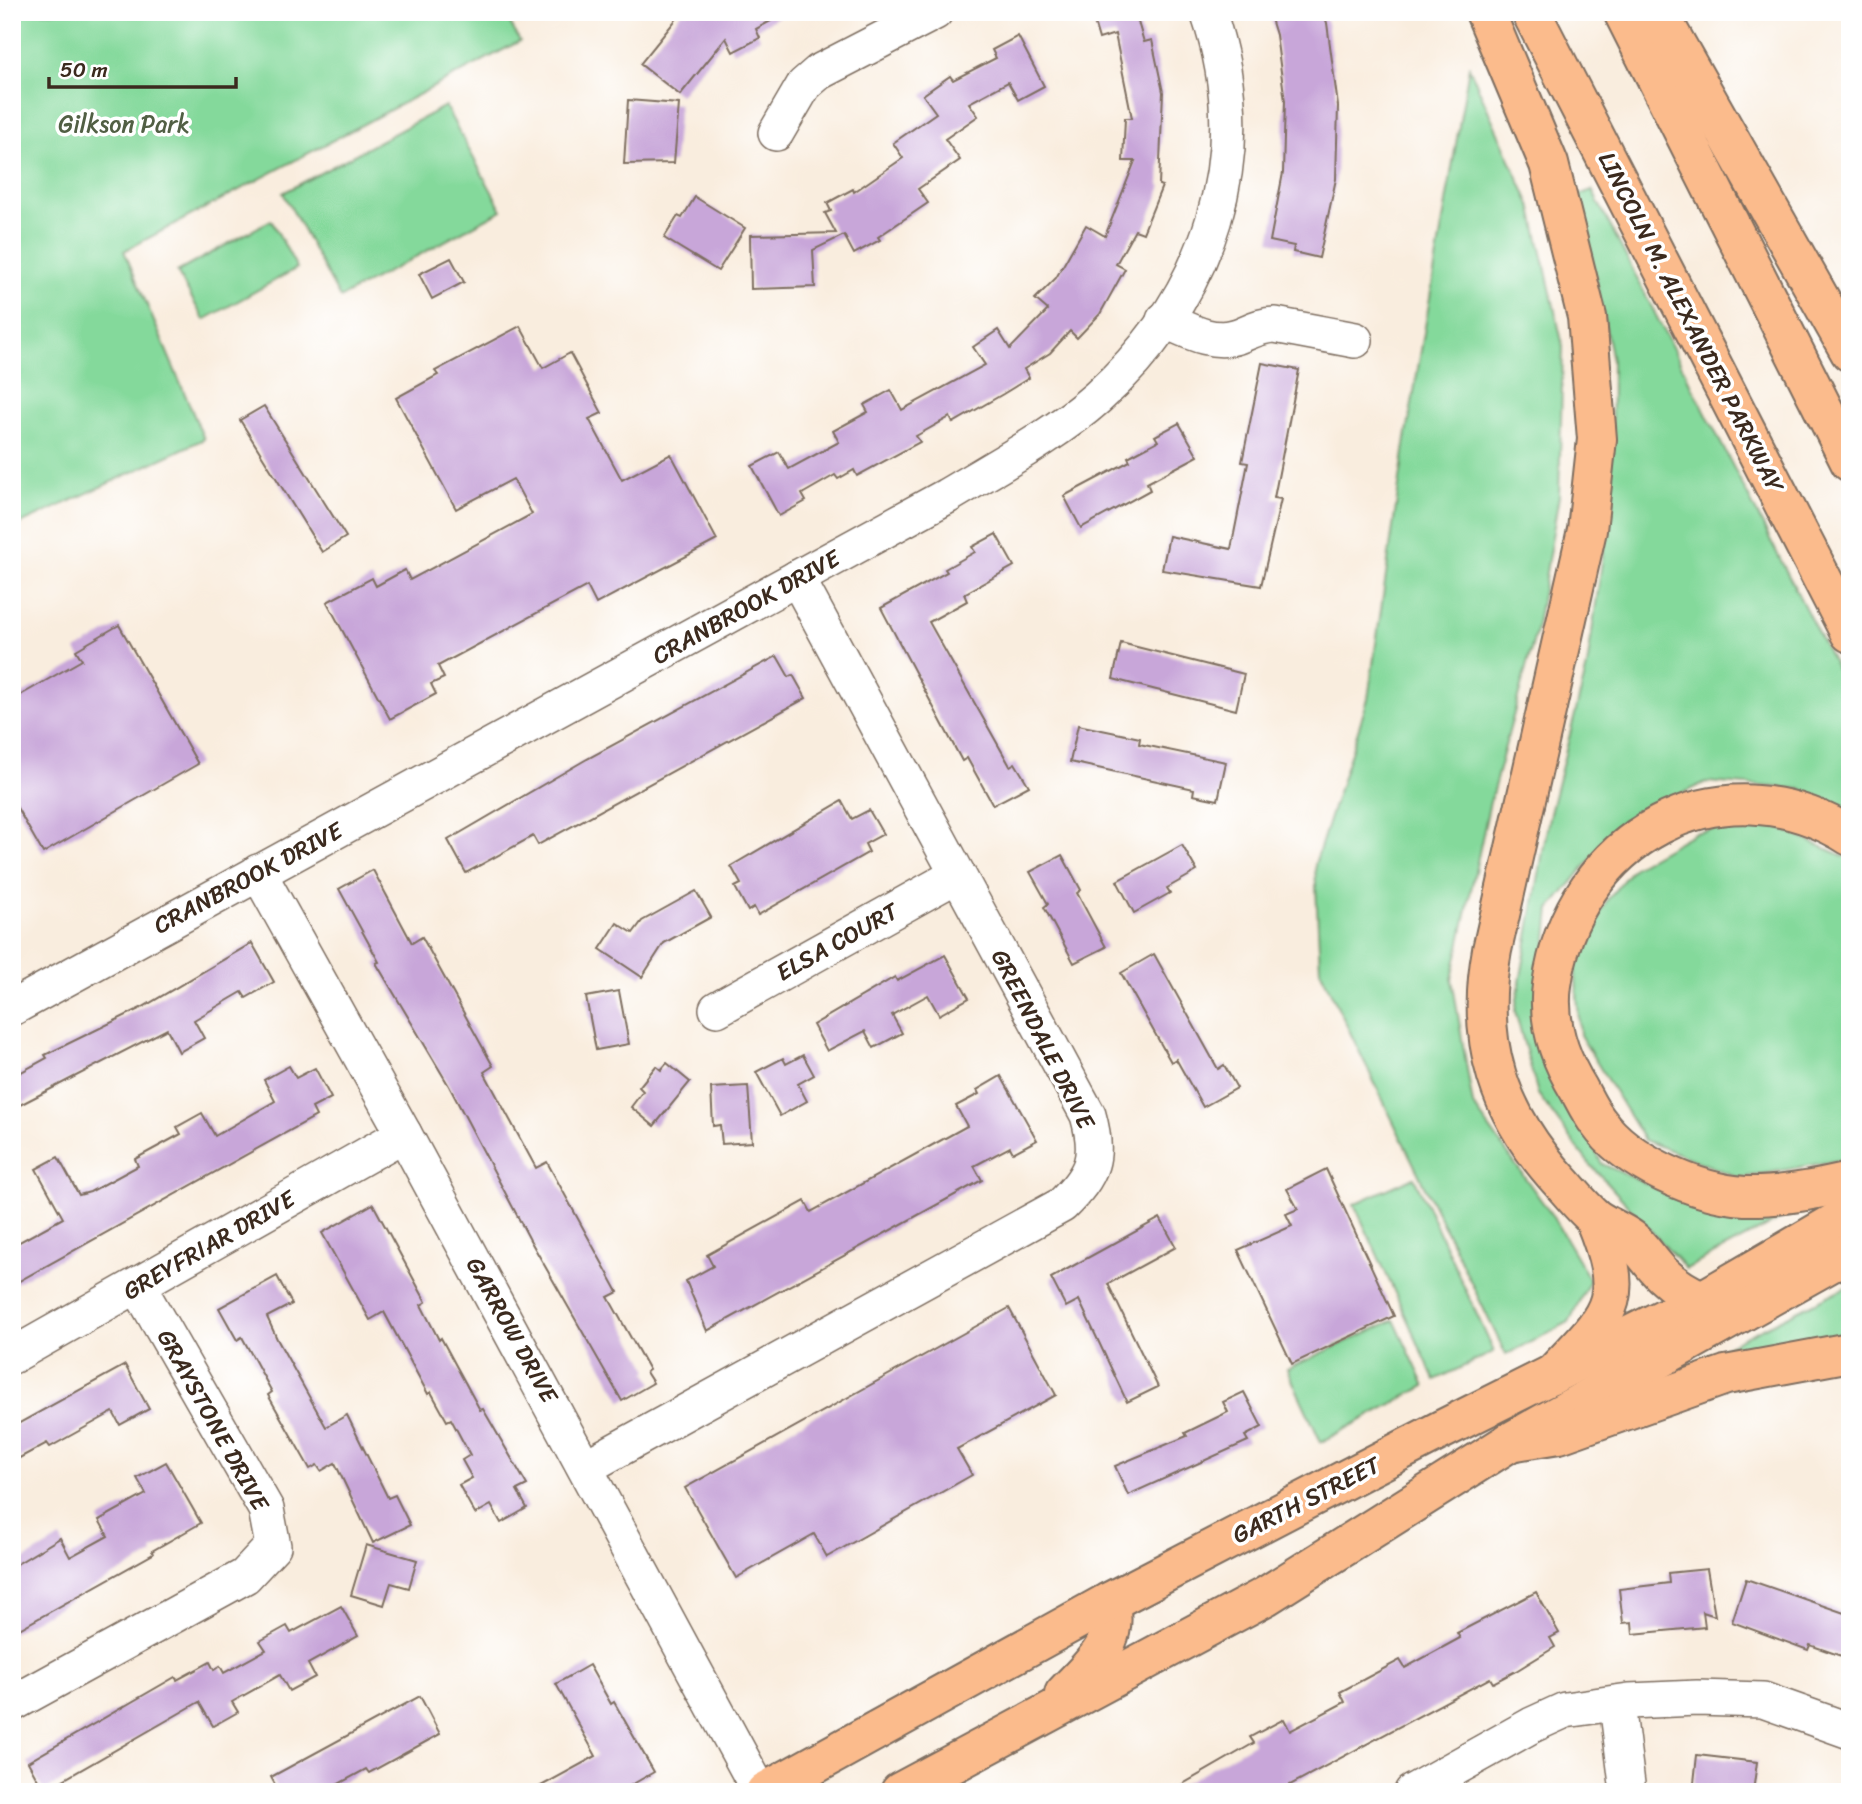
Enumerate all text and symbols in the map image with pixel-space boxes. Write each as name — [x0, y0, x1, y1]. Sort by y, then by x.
scale bar — [49, 46, 236, 90]
text: 50 m — [60, 51, 108, 89]
park label: Gilkson Park — [58, 103, 190, 145]
street label: LINCOLN M. ALEXANDER PARKWAY — [1586, 144, 1796, 501]
street label: CRANBROOK DRIVE — [644, 537, 849, 676]
street label: CRANBROOK DRIVE — [146, 809, 352, 946]
street label: ELSA COURT — [768, 890, 907, 993]
street label: GREENDALE DRIVE — [979, 941, 1107, 1138]
street label: GREYFRIAR DRIVE — [115, 1178, 305, 1312]
street label: GARROW DRIVE — [454, 1249, 570, 1412]
street label: GRAYSTONE DRIVE — [145, 1321, 281, 1520]
street label: GARTH STREET — [1225, 1444, 1389, 1555]

